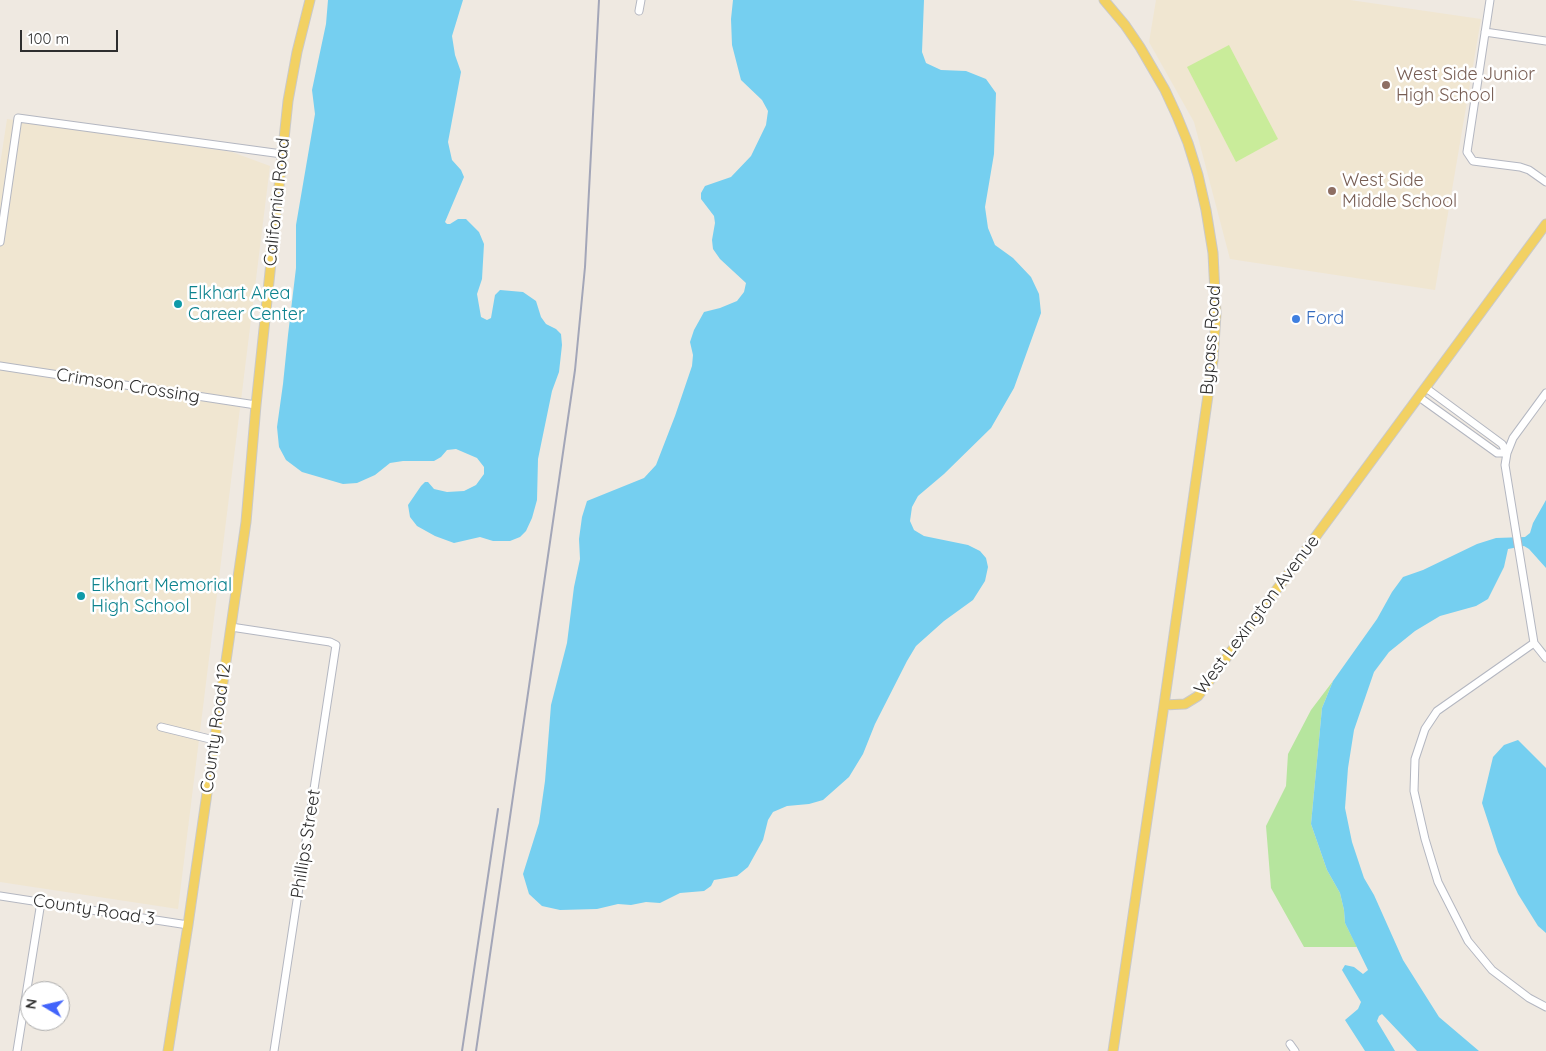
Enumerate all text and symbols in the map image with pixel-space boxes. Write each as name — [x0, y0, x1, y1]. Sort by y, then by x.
scale bar — [22, 20, 120, 52]
text: 100 m — [28, 29, 69, 48]
place label: West Side Junior High School — [1396, 64, 1535, 106]
marker: West Side Junior High School — [1380, 79, 1392, 91]
street label: California Road — [260, 137, 294, 267]
place label: West Side Middle School — [1342, 170, 1457, 212]
marker: West Side Middle School — [1326, 185, 1338, 197]
place label: Elkhart Area Career Center — [188, 283, 305, 326]
street label: Bypass Road — [1196, 284, 1226, 396]
marker: Elkhart Area Career Center — [172, 298, 184, 310]
place label: Ford — [1306, 308, 1344, 330]
marker: Ford — [1290, 313, 1302, 325]
street label: Crimson Crossing — [55, 364, 201, 408]
street label: West Lexington Avenue — [1190, 531, 1324, 699]
place label: Elkhart Memorial High School — [91, 575, 232, 618]
marker: Elkhart Memorial High School — [75, 590, 87, 602]
street label: County Road 12 — [196, 662, 236, 794]
street label: Phillips Street — [287, 788, 325, 900]
street label: County Road 3 — [31, 890, 157, 930]
north arrow — [20, 981, 70, 1031]
text: N — [21, 997, 41, 1010]

